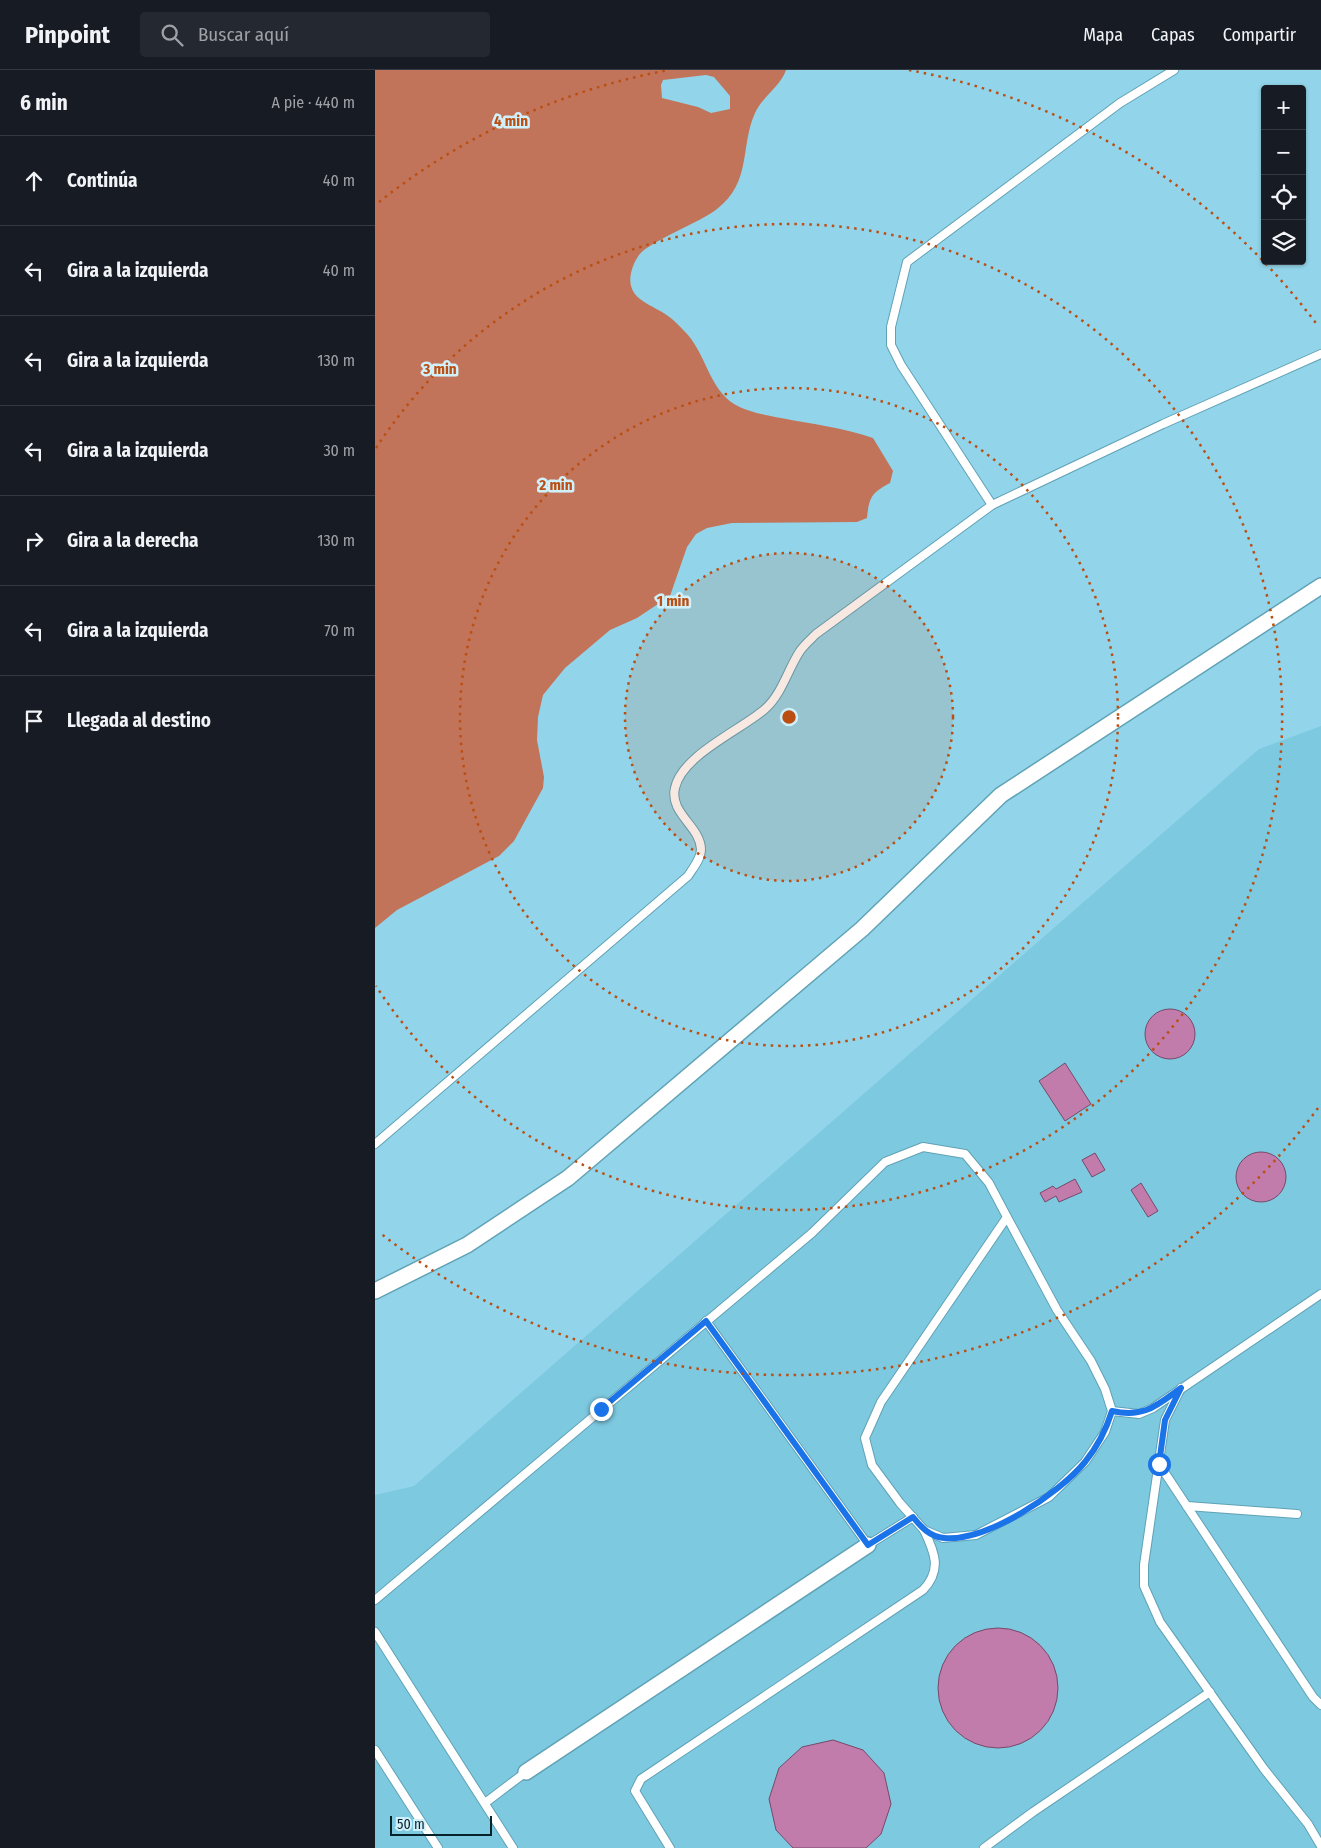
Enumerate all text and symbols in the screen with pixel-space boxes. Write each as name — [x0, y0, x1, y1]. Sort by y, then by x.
search box — [140, 12, 490, 57]
text: Pinpoint — [25, 21, 110, 49]
icon: search — [158, 21, 186, 49]
text: Buscar aquí — [198, 23, 289, 46]
text: Mapa — [1083, 24, 1123, 46]
text: Capas — [1151, 24, 1195, 46]
text: Compartir — [1223, 24, 1296, 46]
map controls — [1261, 85, 1306, 265]
button: + — [1261, 85, 1306, 130]
text: 6 min — [20, 90, 68, 116]
text: A pie · 440 m — [272, 93, 355, 112]
text: 4 min — [494, 112, 528, 130]
button: − — [1261, 130, 1306, 175]
icon: ahead — [20, 167, 48, 195]
text: Continúa — [67, 169, 138, 192]
text: 40 m — [323, 171, 355, 190]
button: locate — [1261, 175, 1306, 220]
button: layers — [1261, 220, 1306, 265]
icon: left — [20, 257, 48, 285]
text: Gira a la izquierda — [67, 259, 209, 282]
text: 40 m — [323, 261, 355, 280]
icon: left — [20, 347, 48, 375]
text: Gira a la izquierda — [67, 349, 209, 372]
text: 130 m — [317, 351, 355, 370]
text: 3 min — [422, 360, 457, 378]
icon: left — [20, 437, 48, 465]
text: Gira a la izquierda — [67, 439, 209, 462]
text: 30 m — [323, 441, 355, 460]
text: 2 min — [538, 476, 573, 494]
icon: right — [20, 527, 48, 555]
text: Gira a la derecha — [67, 529, 199, 552]
text: 130 m — [317, 531, 355, 550]
text: 1 min — [657, 592, 689, 610]
icon: left — [20, 617, 48, 645]
text: Gira a la izquierda — [67, 619, 209, 642]
text: 70 m — [324, 621, 355, 640]
icon: arrive — [20, 707, 48, 735]
centre of rings — [780, 708, 798, 726]
text: Llegada al destino — [67, 709, 211, 732]
route end — [590, 1398, 613, 1421]
route start — [1148, 1453, 1171, 1476]
scale bar — [390, 1813, 493, 1836]
text: 50 m — [397, 1816, 425, 1833]

